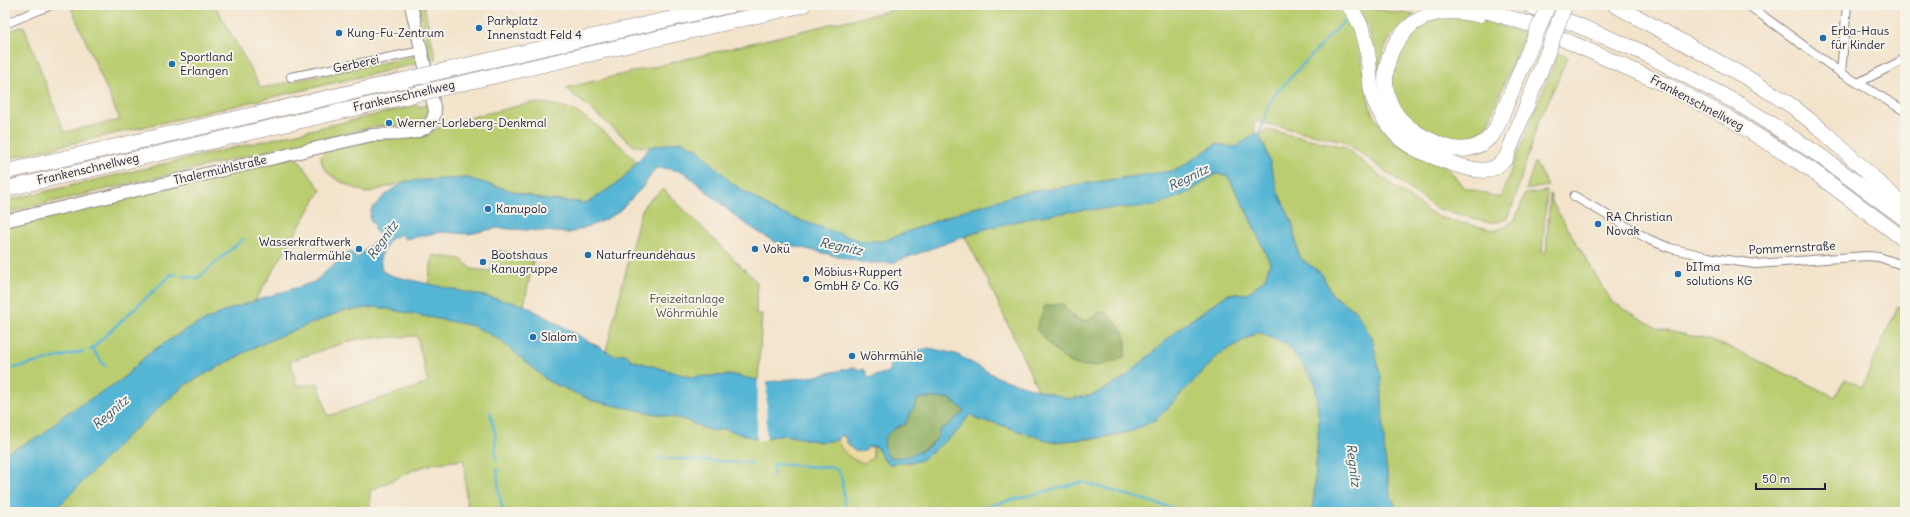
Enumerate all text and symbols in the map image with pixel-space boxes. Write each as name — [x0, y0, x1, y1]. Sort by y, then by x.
place label: Parkplatz Innenstadt Feld 4 — [487, 13, 582, 42]
marker: Parkplatz Innenstadt Feld 4 — [474, 23, 484, 33]
place label: Erba-Haus für Kinder — [1831, 23, 1889, 52]
place label: Kung-Fu-Zentrum — [347, 25, 445, 40]
marker: Kung-Fu-Zentrum — [334, 28, 344, 38]
marker: Erba-Haus für Kinder — [1818, 33, 1828, 43]
place label: Sportland Erlangen — [180, 49, 233, 78]
street label: Gerberei — [331, 51, 380, 76]
marker: Sportland Erlangen — [167, 59, 177, 69]
street label: Frankenschnellweg — [1648, 71, 1747, 134]
street label: Frankenschnellweg — [351, 76, 456, 115]
place label: Werner-Lorleberg-Denkmal — [397, 115, 546, 130]
marker: Werner-Lorleberg-Denkmal — [384, 118, 394, 128]
street label: Frankenschnellweg — [35, 149, 140, 188]
street label: Thalermühlstraße — [172, 151, 268, 188]
water label: Regnitz — [1165, 160, 1213, 195]
place label: Kanupolo — [496, 201, 547, 216]
marker: Kanupolo — [483, 204, 493, 214]
place label: RA Christian Novak — [1606, 209, 1673, 238]
water label: Regnitz — [363, 216, 403, 263]
marker: RA Christian Novak — [1593, 219, 1603, 229]
place label: Wasserkraftwerk Thalermühle — [259, 234, 351, 263]
water label: Regnitz — [818, 234, 866, 260]
street label: Pommernstraße — [1748, 238, 1836, 257]
place label: Vokü — [763, 241, 790, 256]
marker: Wasserkraftwerk Thalermühle — [354, 244, 364, 254]
marker: Vokü — [750, 244, 760, 254]
place label: Bootshaus Kanugruppe — [491, 247, 558, 276]
place label: Naturfreundehaus — [596, 247, 696, 262]
marker: Naturfreundehaus — [583, 250, 593, 260]
marker: Bootshaus Kanugruppe — [478, 257, 488, 267]
place label: bITma solutions KG — [1686, 259, 1753, 288]
place label: Möbius+Ruppert GmbH & Co. KG — [814, 264, 902, 293]
marker: bITma solutions KG — [1673, 269, 1683, 279]
marker: Möbius+Ruppert GmbH & Co. KG — [801, 274, 811, 284]
park label: Freizeitanlage Wöhrmühle — [649, 291, 725, 320]
place label: Slalom — [541, 329, 578, 344]
marker: Slalom — [528, 332, 538, 342]
place label: Wöhrmühle — [860, 348, 923, 363]
marker: Wöhrmühle — [847, 351, 857, 361]
water label: Regnitz — [88, 391, 134, 433]
water label: Regnitz — [1342, 443, 1365, 489]
scale bar — [1756, 465, 1825, 491]
text: 50 m — [1762, 471, 1791, 486]

